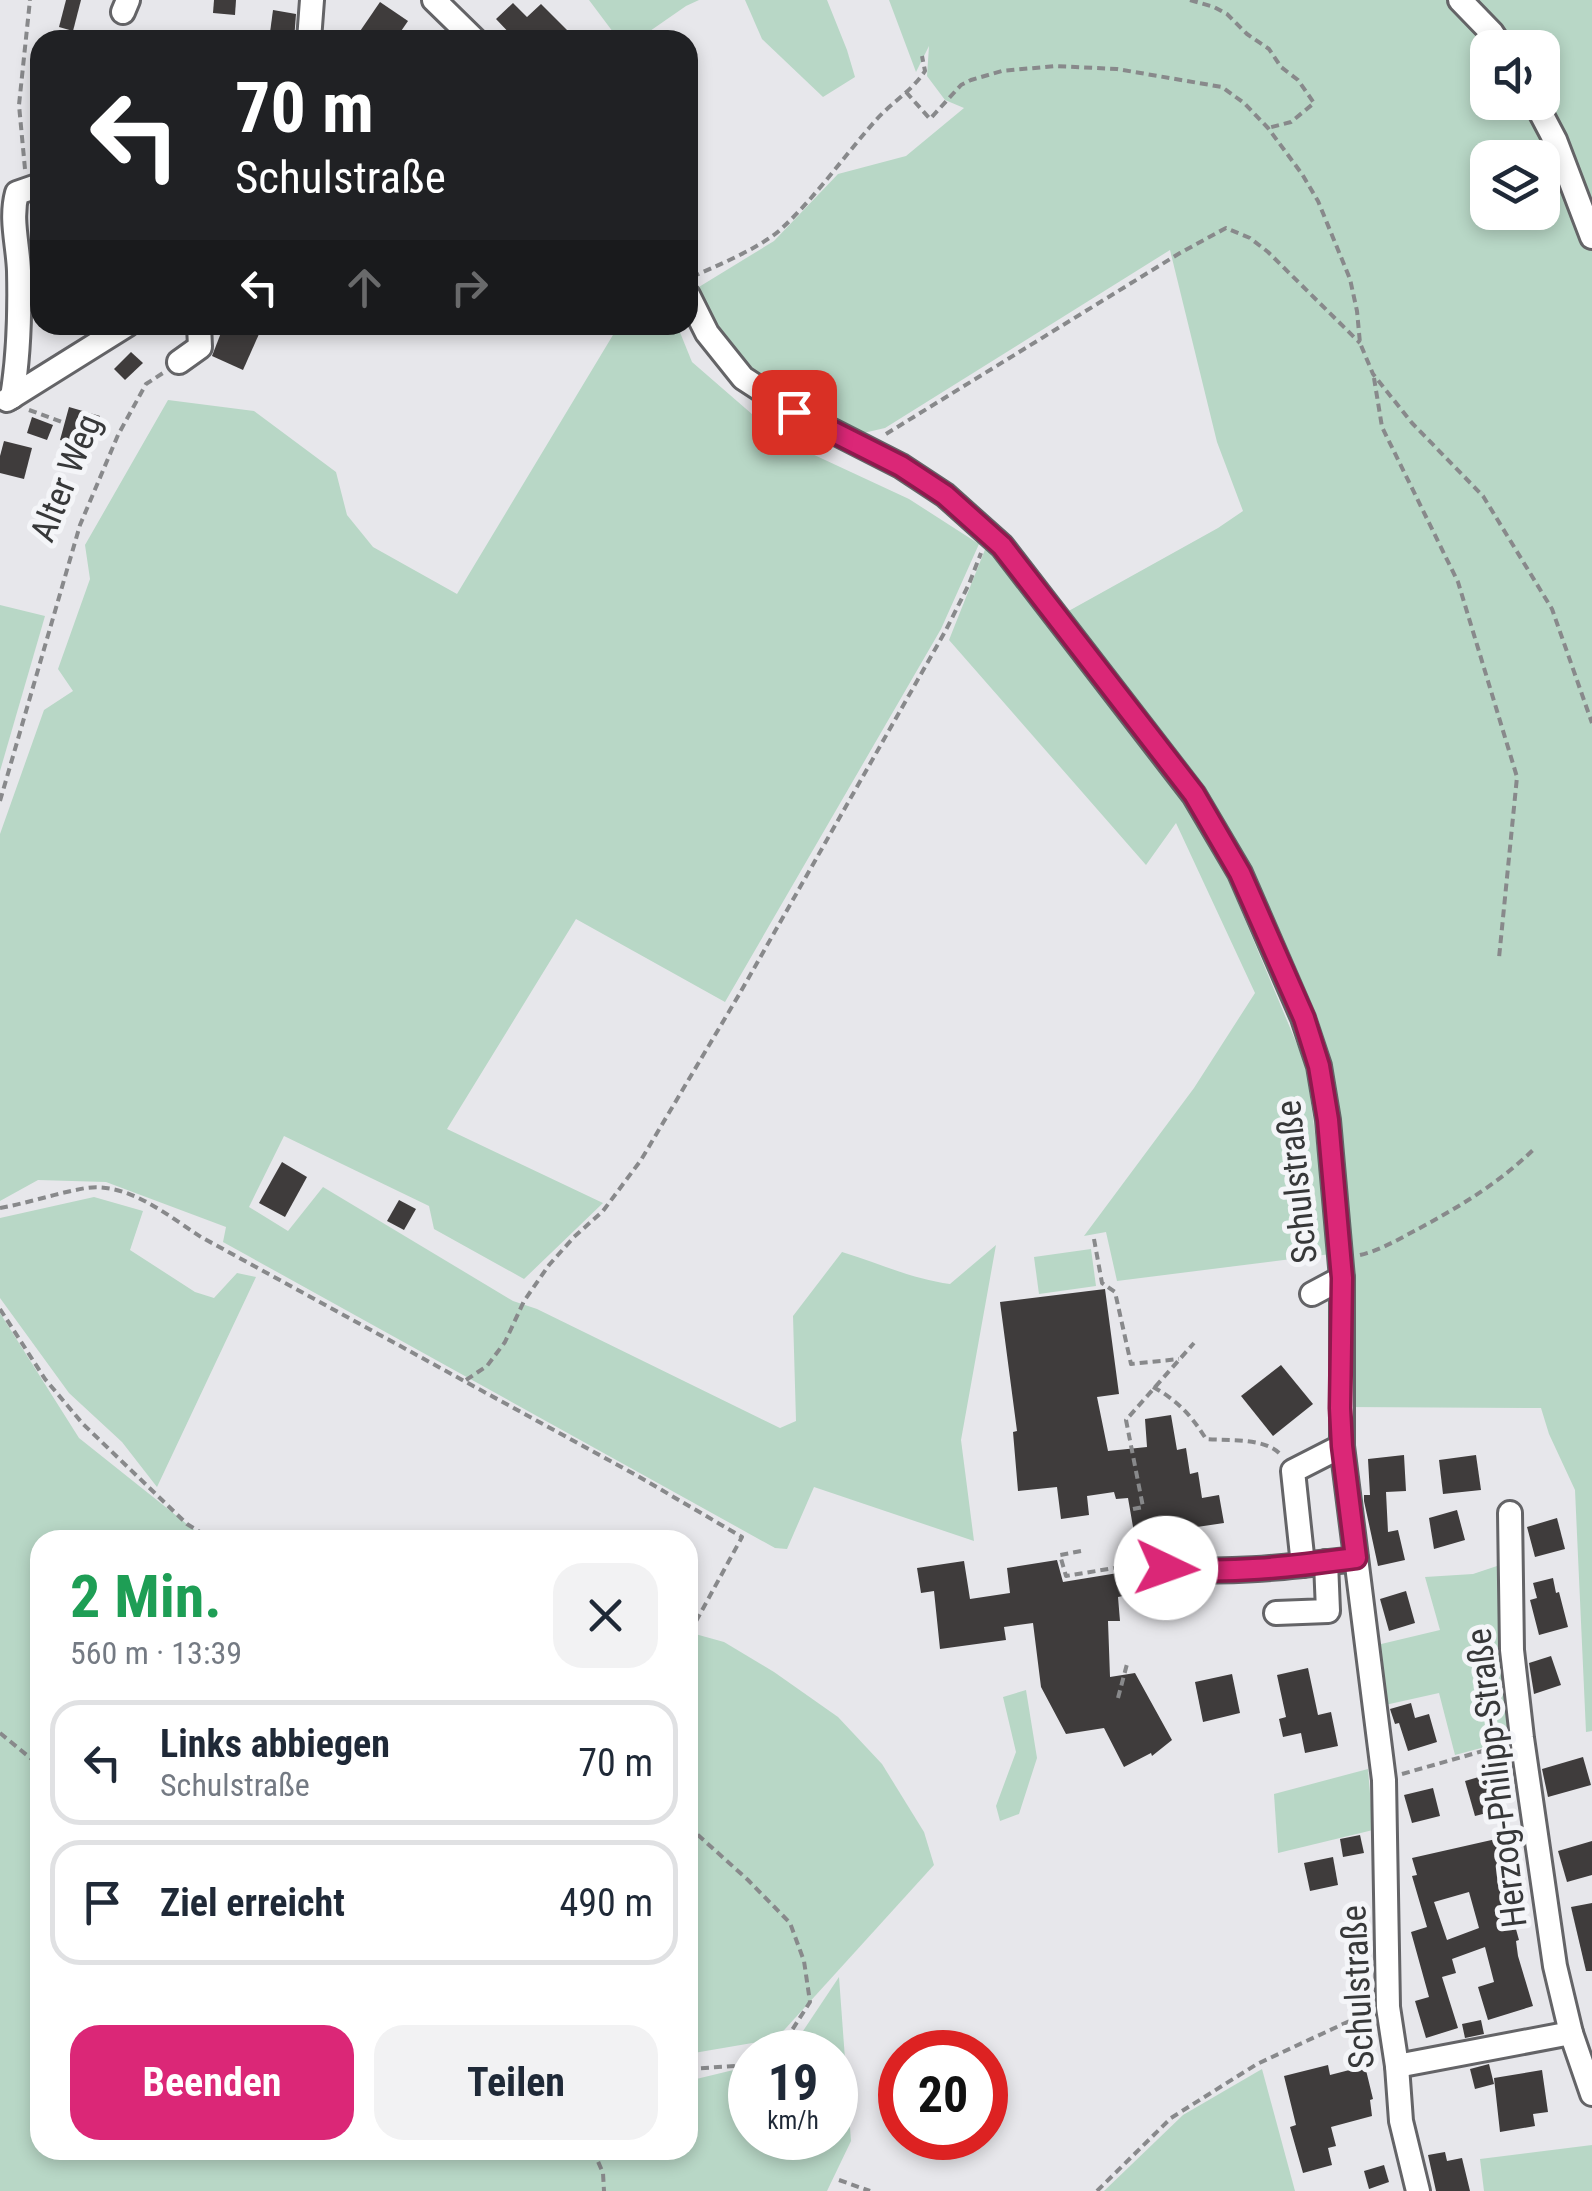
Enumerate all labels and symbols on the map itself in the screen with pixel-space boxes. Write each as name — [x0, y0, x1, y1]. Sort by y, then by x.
pin — [752, 370, 837, 455]
street label: Alter Weg — [22, 408, 110, 548]
street label: Schulstraße — [1268, 1098, 1326, 1266]
position arrow — [1114, 1516, 1218, 1620]
street label: Herzog-Philipp-Straße — [1458, 1626, 1536, 1930]
street label: Schulstraße — [1333, 1904, 1383, 2070]
speed limit sign: 20 — [878, 2030, 1008, 2160]

